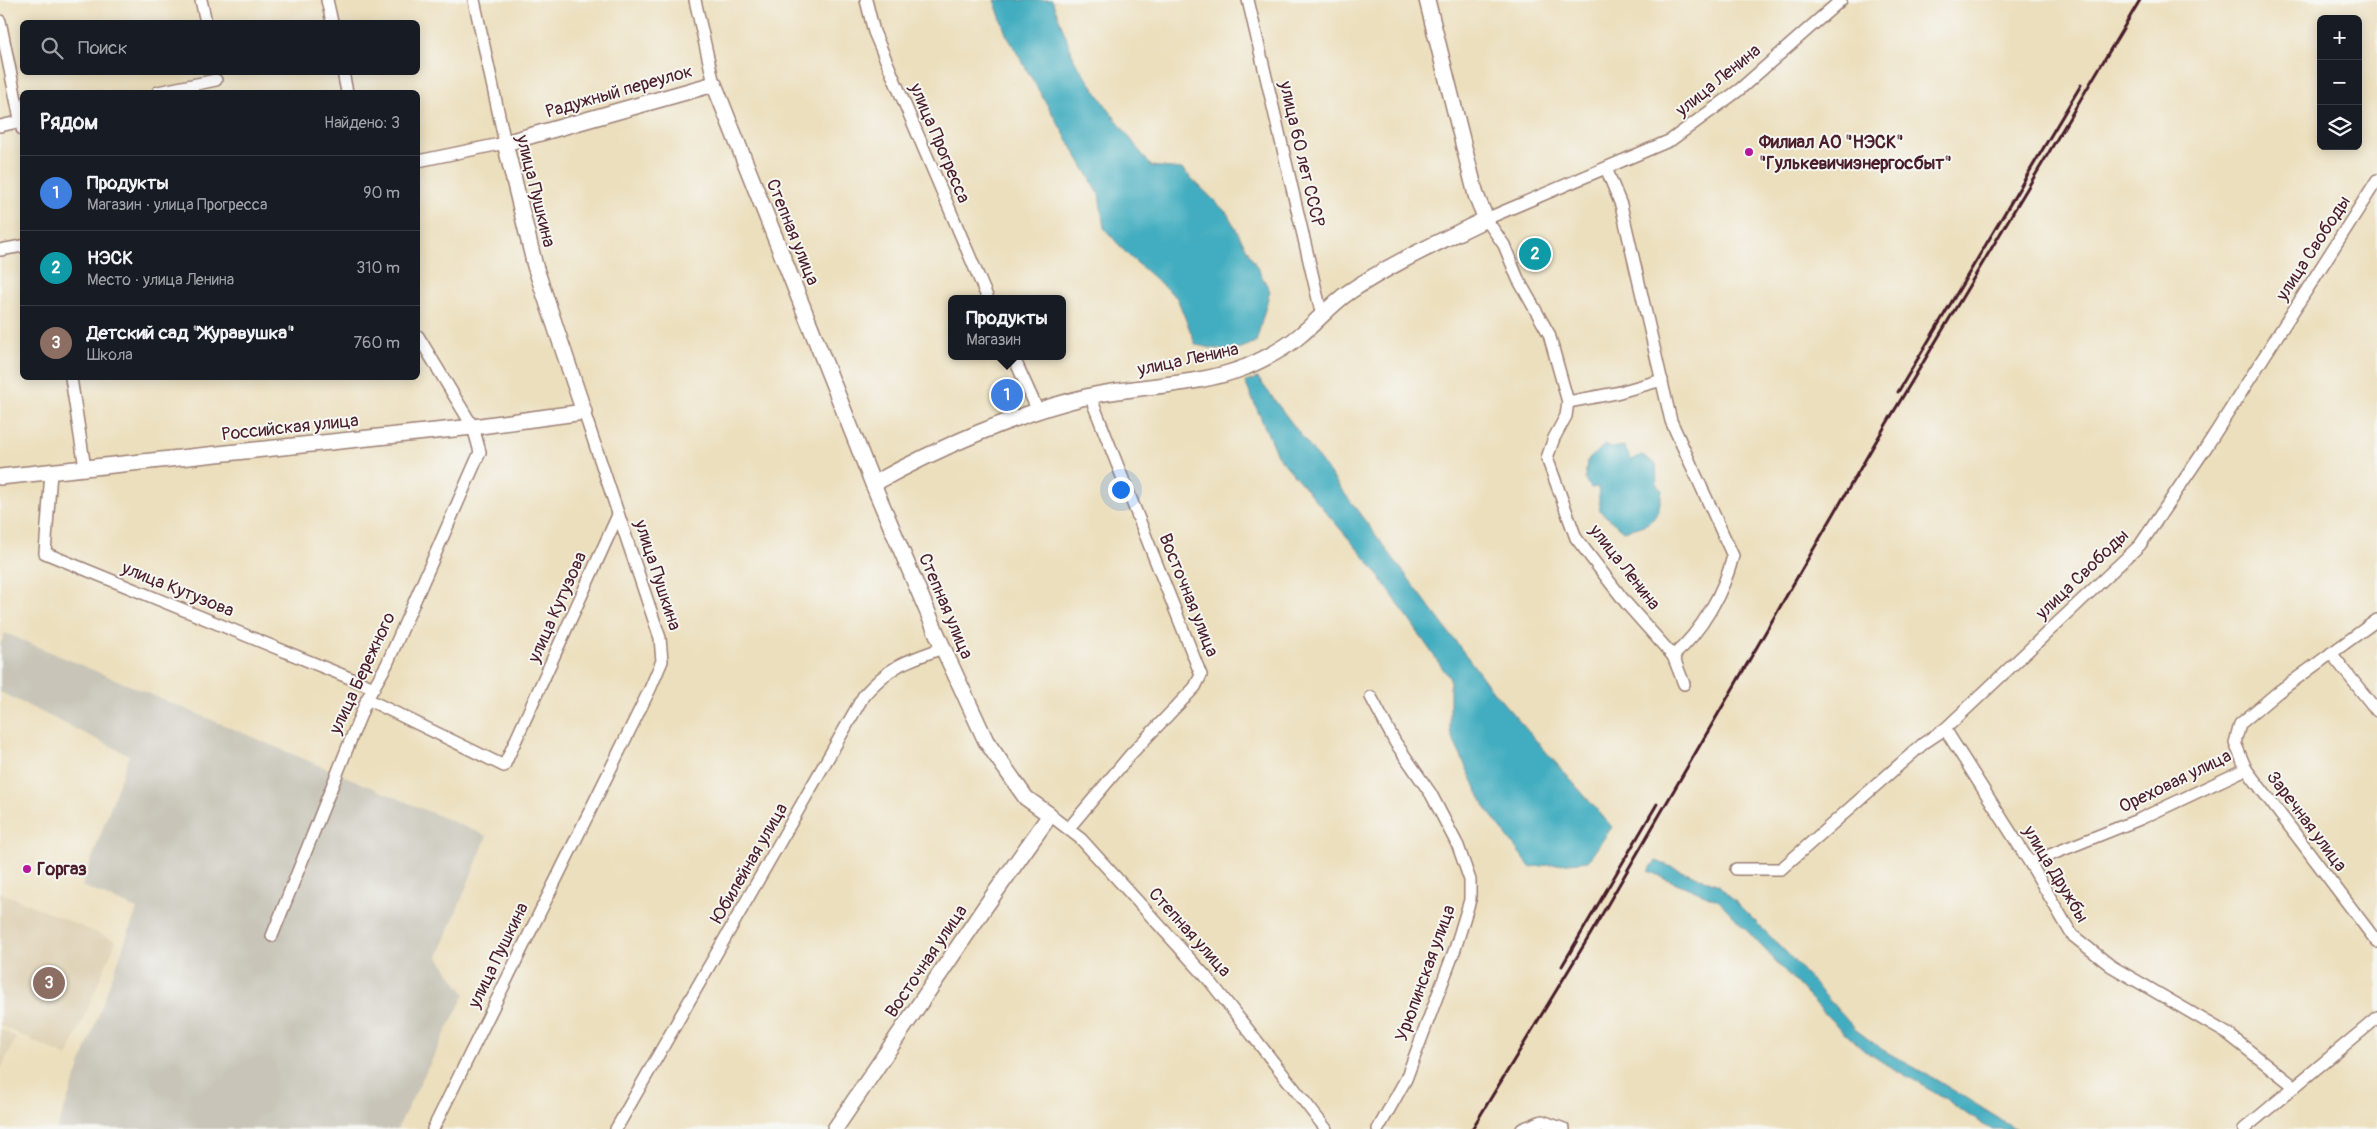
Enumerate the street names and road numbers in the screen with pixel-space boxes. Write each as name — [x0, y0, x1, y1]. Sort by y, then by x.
street label: улица Ленина — [1670, 39, 1765, 122]
street label: Радужный переулок — [543, 59, 695, 123]
street label: улица 60 лет СССР — [1273, 78, 1329, 229]
street label: улица Прогресса — [904, 79, 975, 207]
street label: улица Пушкина — [510, 132, 561, 250]
street label: Степная улица — [761, 176, 824, 289]
street label: улица Свободы — [2270, 191, 2356, 306]
street label: улица Ленина — [1134, 338, 1241, 382]
street label: Российская улица — [220, 409, 360, 446]
street label: улица Пушкина — [629, 516, 686, 633]
street label: улица Ленина — [1583, 519, 1665, 615]
street label: улица Свободы — [2030, 524, 2134, 625]
street label: Восточная улица — [1153, 530, 1224, 660]
street label: улица Кутузова — [522, 548, 592, 667]
street label: Степная улица — [913, 550, 978, 663]
street label: улица Кутузова — [117, 556, 237, 622]
street label: улица Бережного — [324, 608, 401, 739]
street label: Ореховая улица — [2115, 744, 2235, 819]
street label: Заречная улица — [2261, 766, 2352, 876]
street label: Юбилейная улица — [706, 799, 793, 928]
street label: улица Дружбы — [2017, 821, 2094, 927]
street label: Степная улица — [1143, 883, 1236, 982]
street label: улица Пушкина — [463, 899, 534, 1013]
street label: Восточная улица — [880, 901, 973, 1022]
street label: Урюпинская улица — [1390, 902, 1461, 1045]

